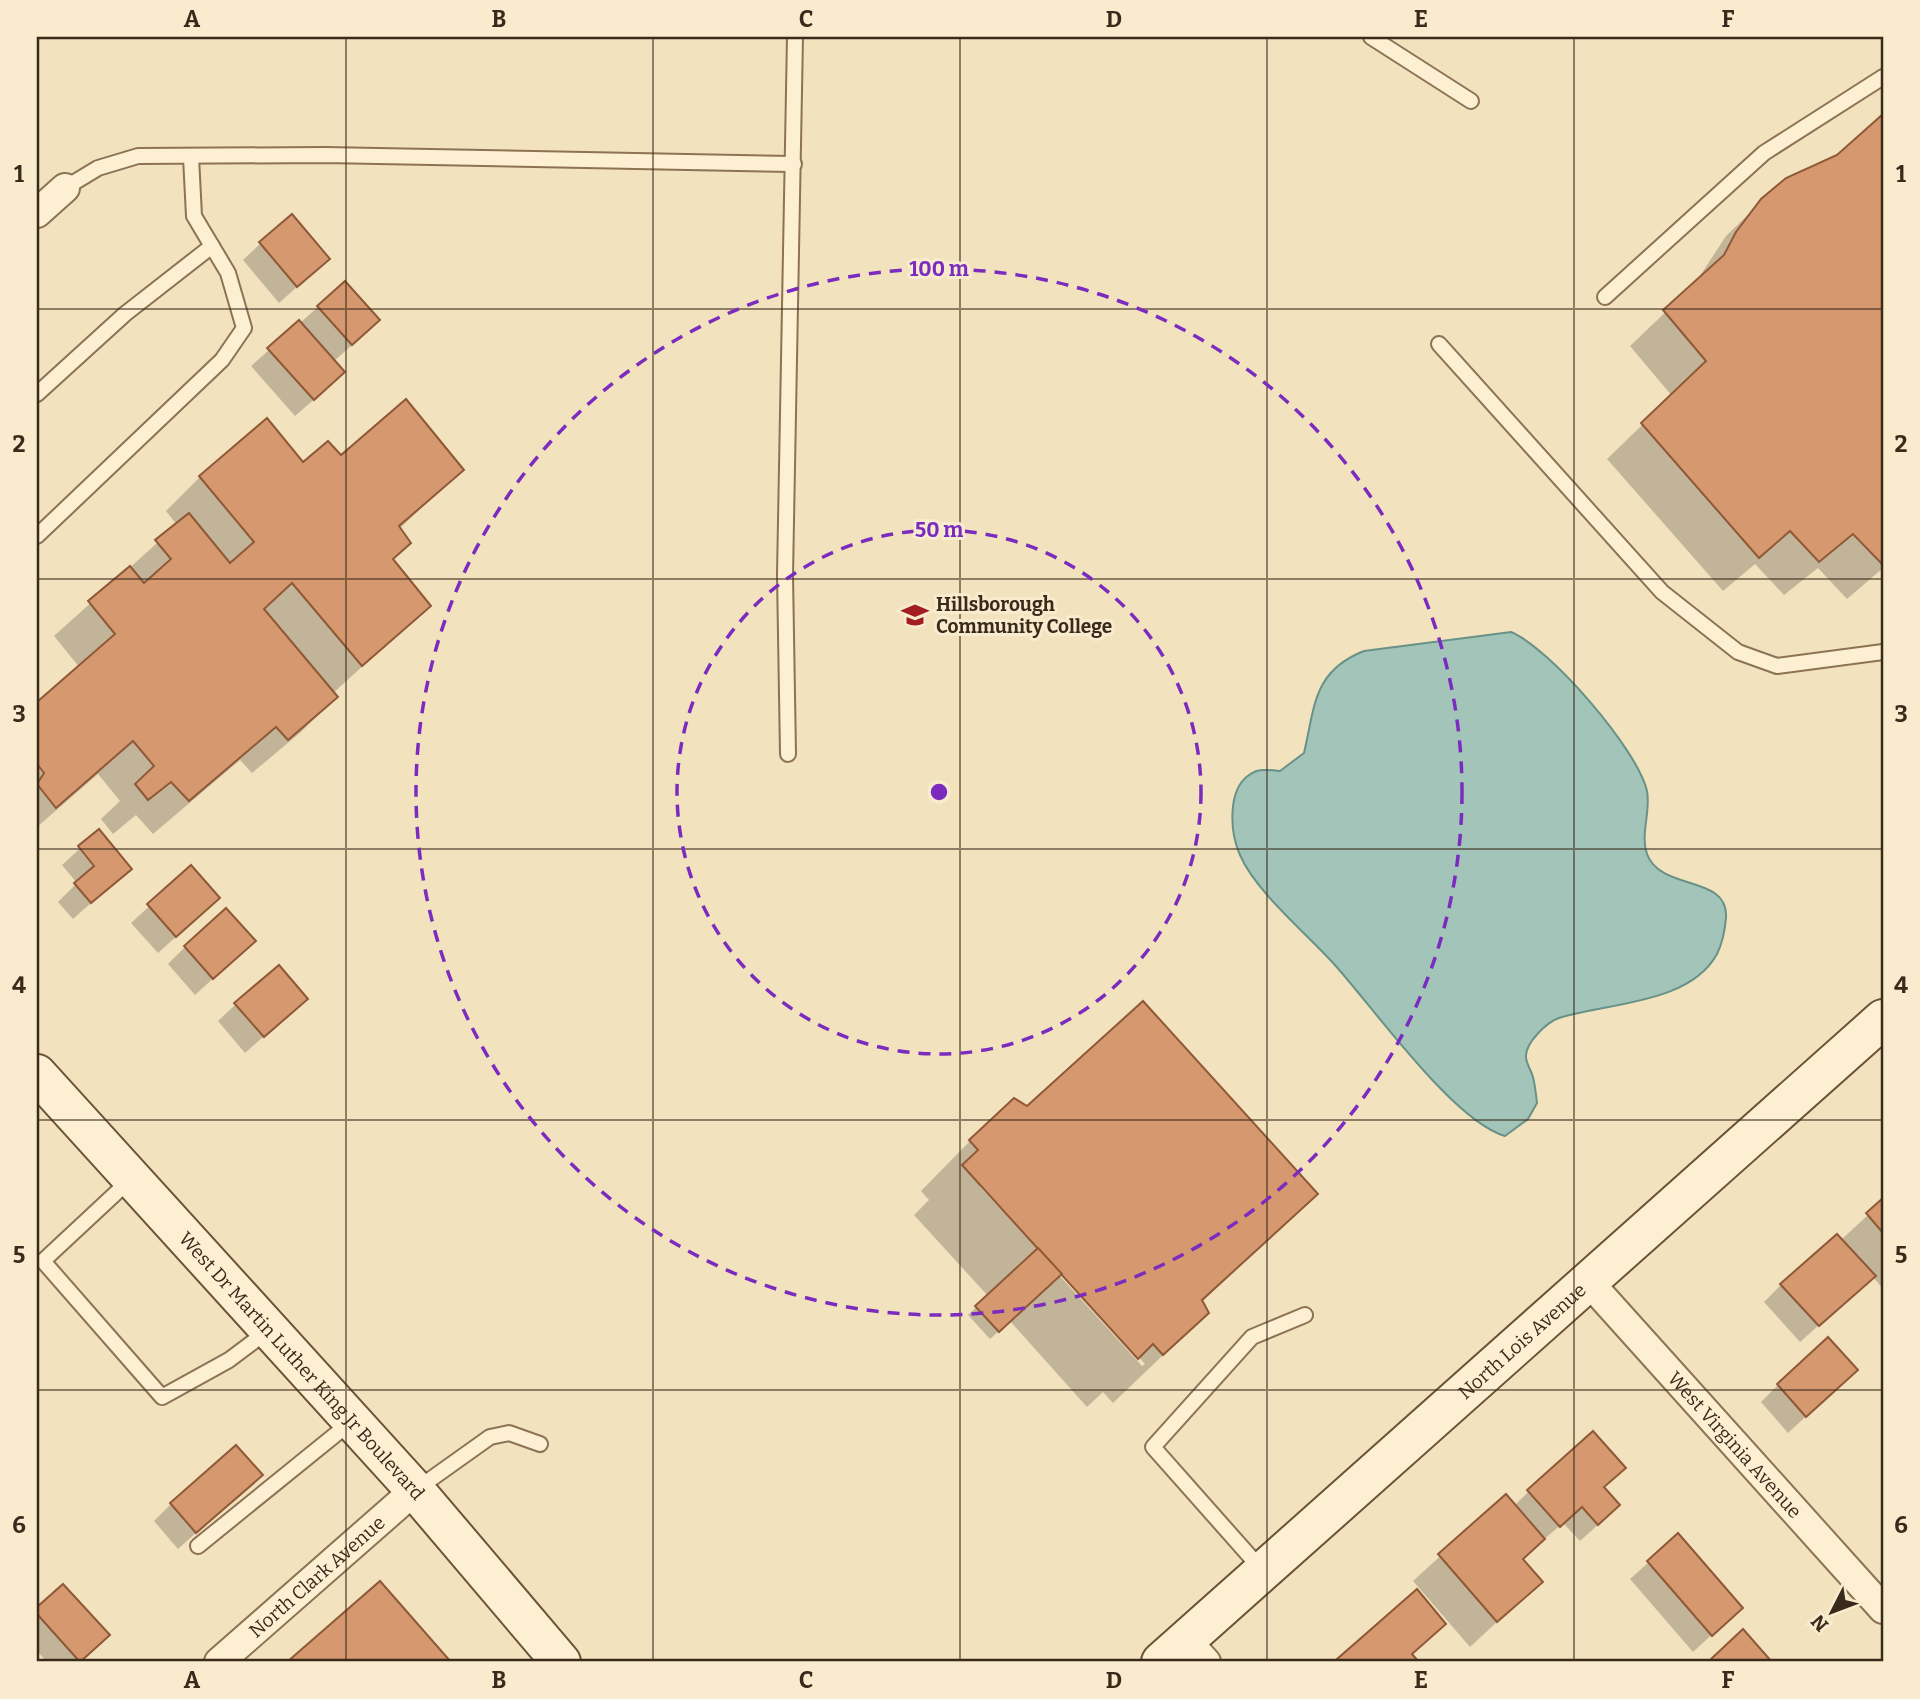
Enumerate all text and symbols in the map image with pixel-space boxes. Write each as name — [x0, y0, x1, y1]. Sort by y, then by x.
text: A — [184, 5, 201, 33]
text: B — [492, 5, 506, 33]
text: C — [799, 5, 813, 33]
text: D — [1106, 5, 1122, 33]
text: E — [1414, 5, 1428, 33]
text: F — [1722, 5, 1735, 33]
text: 1 — [14, 160, 24, 188]
text: 1 — [1896, 160, 1906, 188]
text: 100 m — [909, 256, 969, 282]
text: 2 — [13, 430, 26, 458]
text: 2 — [1895, 430, 1908, 458]
text: 50 m — [915, 517, 963, 543]
place label: Hillsborough Community College — [936, 593, 1112, 638]
school or university icon: Hillsborough Community College — [900, 600, 930, 630]
text: 3 — [12, 700, 26, 728]
text: 3 — [1894, 700, 1908, 728]
centre of rings — [927, 780, 951, 804]
text: 4 — [12, 971, 26, 999]
text: 4 — [1894, 971, 1908, 999]
street label: West Dr Martin Luther King Jr Boulevard — [174, 1227, 429, 1505]
text: 5 — [13, 1241, 25, 1269]
text: 5 — [1895, 1241, 1907, 1269]
street label: North Lois Avenue — [1453, 1278, 1591, 1404]
street label: West Virginia Avenue — [1663, 1367, 1806, 1523]
text: 6 — [12, 1511, 26, 1539]
street label: North Clark Avenue — [244, 1511, 390, 1642]
text: 6 — [1894, 1511, 1908, 1539]
north arrow — [1798, 1576, 1868, 1646]
text: N — [1806, 1610, 1833, 1636]
text: A — [184, 1666, 201, 1694]
text: B — [492, 1666, 506, 1694]
text: C — [799, 1666, 813, 1694]
text: D — [1106, 1666, 1122, 1694]
text: E — [1414, 1666, 1428, 1694]
text: F — [1722, 1666, 1735, 1694]

